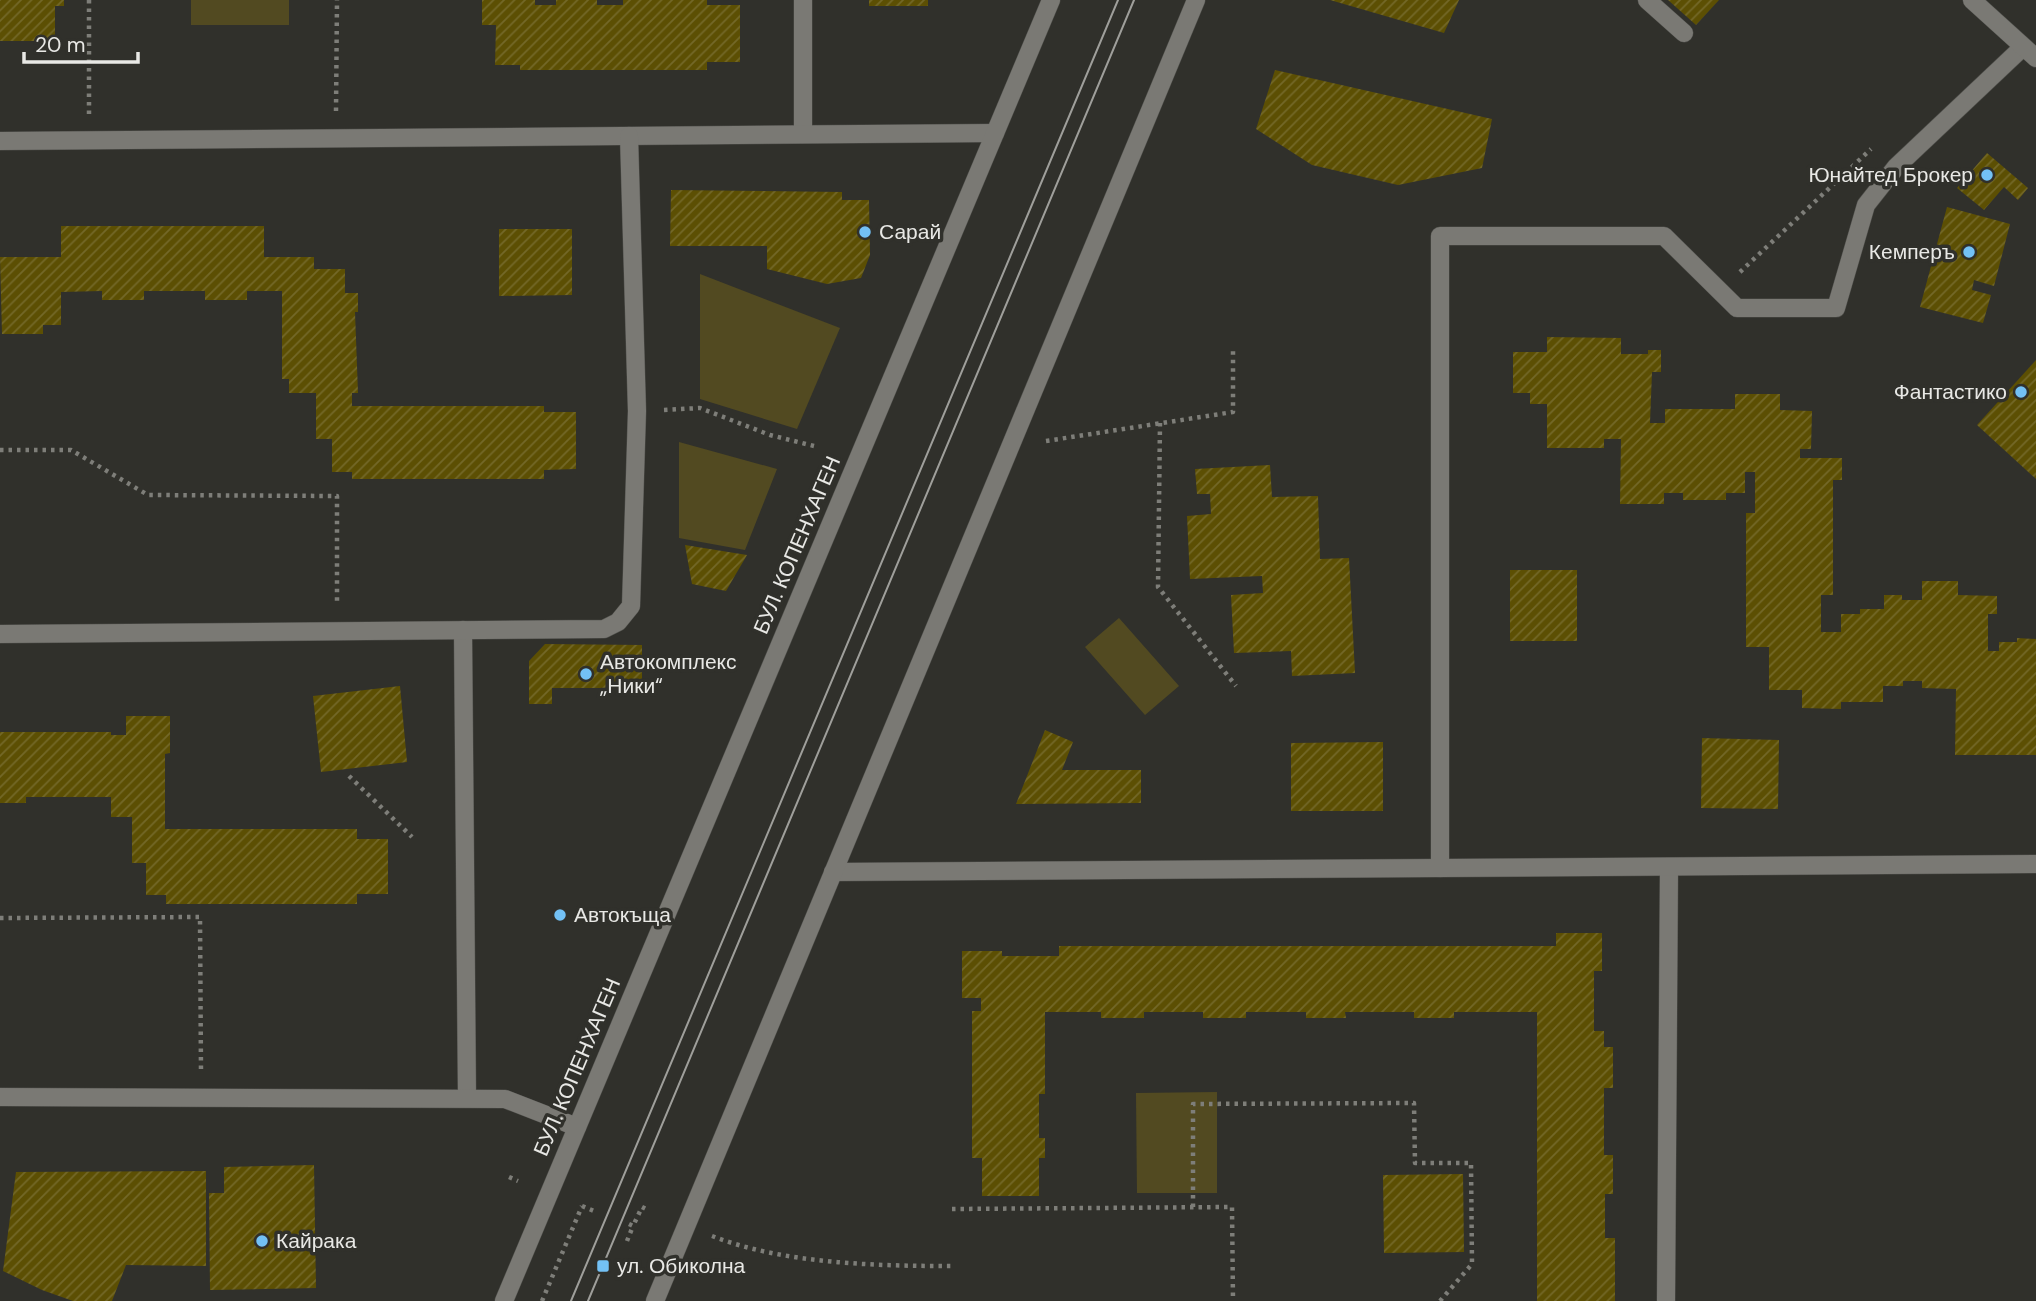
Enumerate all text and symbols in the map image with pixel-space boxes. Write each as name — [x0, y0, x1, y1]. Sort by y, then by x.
scale bar — [24, 21, 138, 65]
text: 20 m — [35, 31, 86, 59]
place label: Юнайтед Брокер — [1808, 161, 1973, 189]
marker: Юнайтед Брокер — [1979, 167, 1995, 183]
place label: Сарай — [879, 218, 941, 246]
marker: Сарай — [857, 224, 873, 240]
place label: Кемперъ — [1869, 238, 1955, 266]
marker: Кемперъ — [1961, 244, 1977, 260]
place label: Фантастико — [1894, 378, 2007, 406]
marker: Фантастико — [2013, 384, 2029, 400]
street label: БУЛ. КОПЕНХАГЕН — [747, 452, 847, 638]
place label: Автокомплекс „Ники“ — [600, 648, 737, 700]
marker: Автокомплекс „Ники“ — [578, 666, 594, 682]
place label: Автокъща — [574, 901, 671, 929]
marker: Автокъща — [552, 907, 568, 923]
street label: БУЛ. КОПЕНХАГЕН — [527, 974, 627, 1160]
place label: Кайрака — [276, 1227, 357, 1255]
marker: Кайрака — [254, 1233, 270, 1249]
place label: ул. Обиколна — [617, 1252, 746, 1280]
marker: ул. Обиколна — [595, 1258, 611, 1274]

